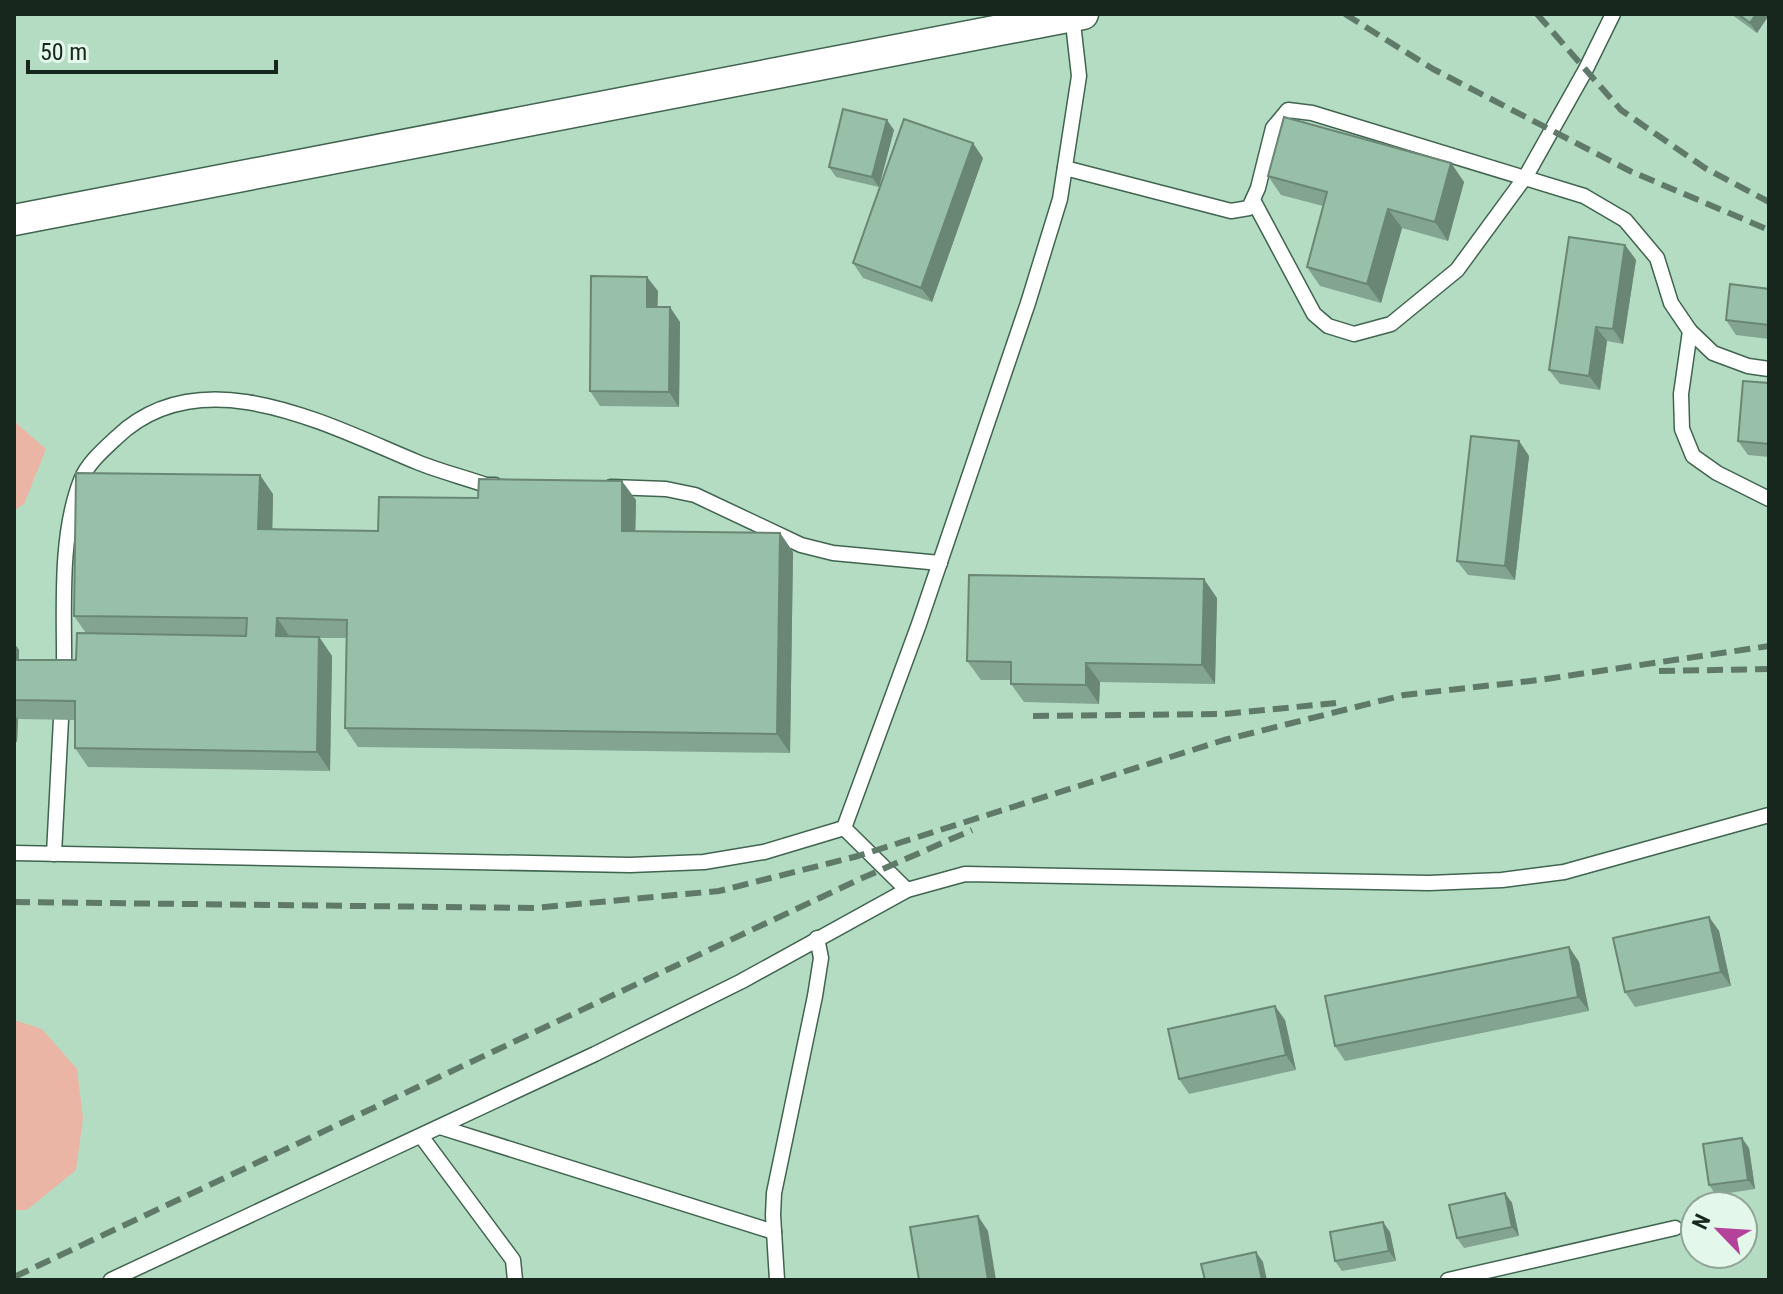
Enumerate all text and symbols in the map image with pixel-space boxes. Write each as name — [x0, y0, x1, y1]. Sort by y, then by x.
scale bar — [28, 24, 276, 74]
text: 50 m — [40, 38, 87, 66]
north arrow — [1679, 1190, 1759, 1270]
text: N — [1687, 1210, 1716, 1233]

